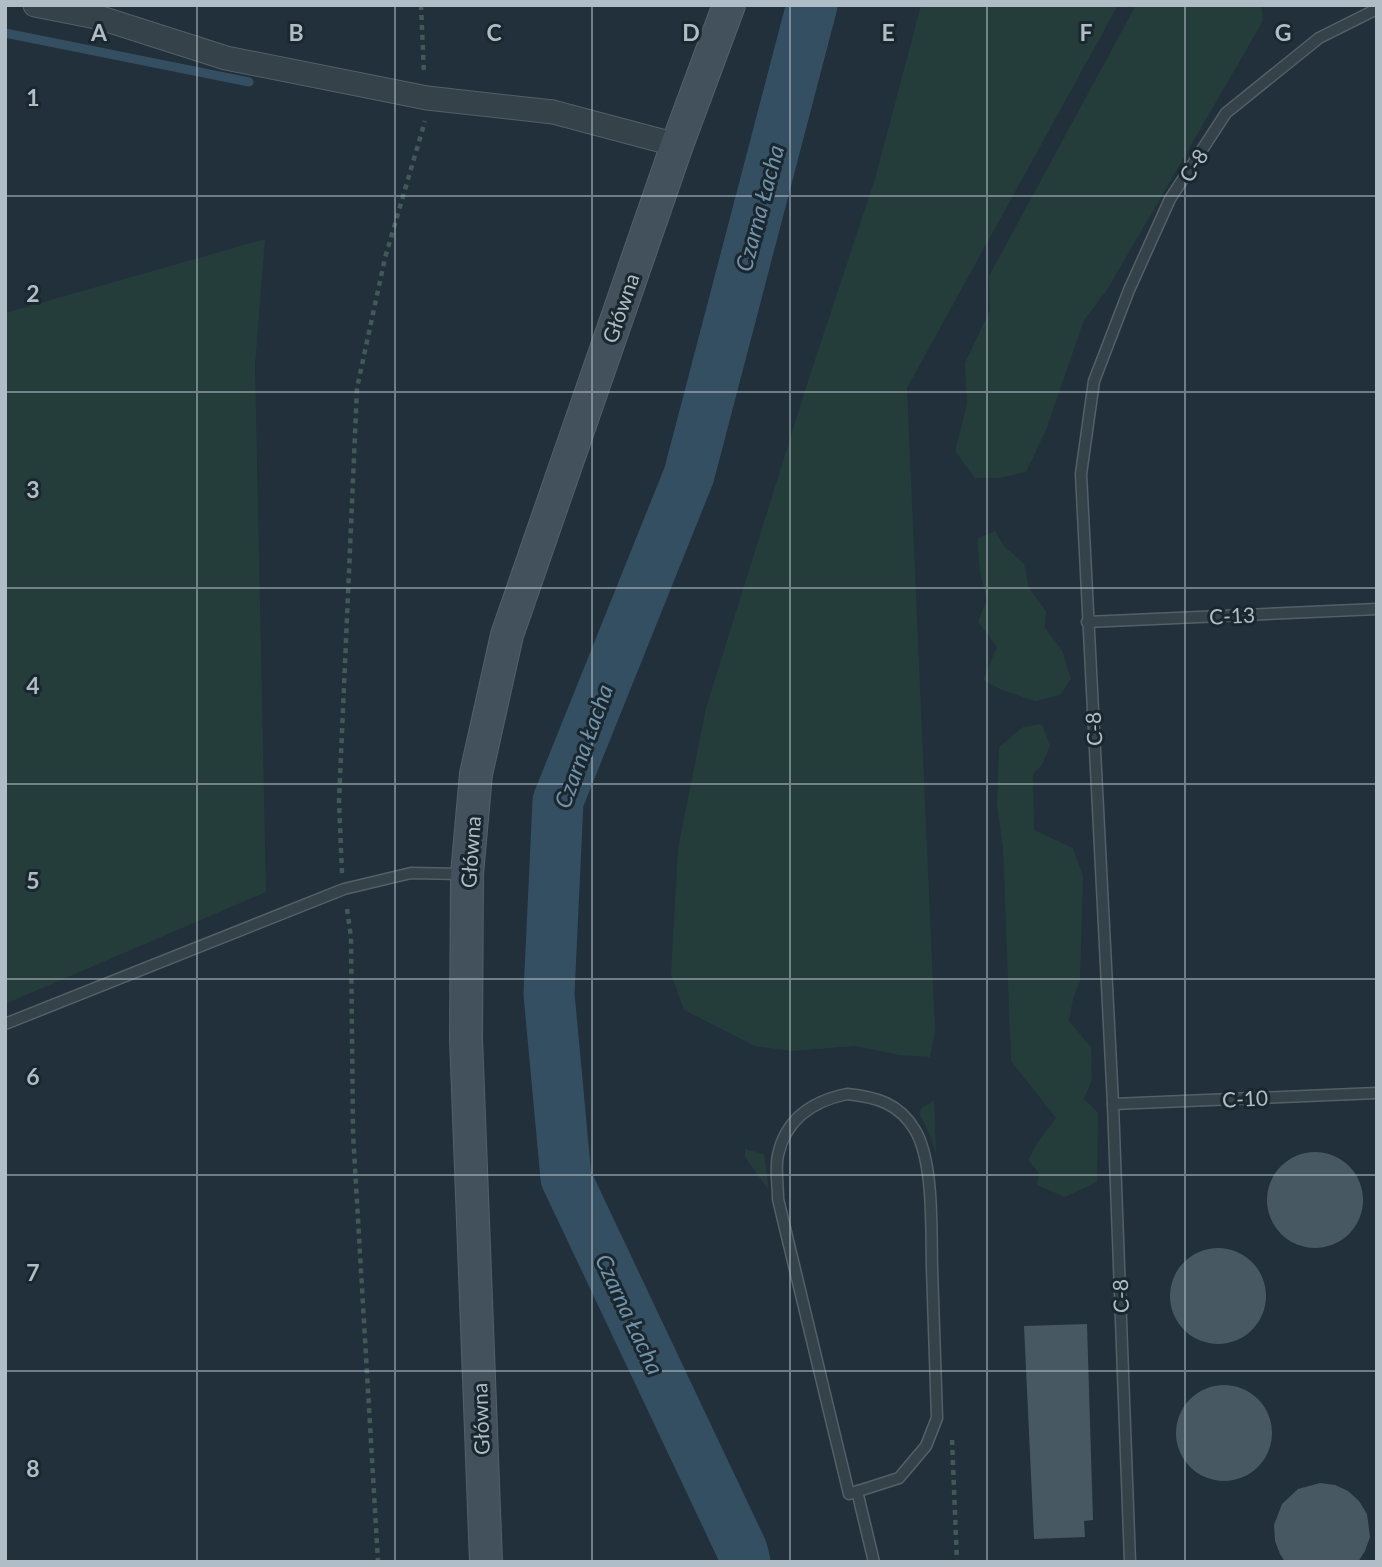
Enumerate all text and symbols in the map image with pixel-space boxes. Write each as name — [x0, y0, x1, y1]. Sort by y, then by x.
text: A — [90, 18, 108, 46]
text: B — [288, 18, 304, 46]
text: C — [486, 18, 502, 46]
text: D — [682, 18, 700, 46]
text: E — [881, 18, 895, 46]
text: F — [1079, 18, 1093, 46]
text: G — [1275, 18, 1291, 46]
text: 1 — [26, 83, 40, 111]
water label: Czarna Łacha — [729, 142, 789, 274]
street label: C-8 — [1173, 144, 1213, 186]
street label: Główna — [596, 270, 644, 346]
text: 2 — [26, 279, 40, 307]
text: 3 — [26, 475, 40, 503]
street label: C-13 — [1208, 601, 1256, 629]
text: 4 — [26, 671, 40, 699]
water label: Czarna Łacha — [548, 680, 618, 812]
street label: C-8 — [1080, 711, 1106, 747]
street label: Główna — [455, 815, 485, 889]
text: 5 — [26, 866, 40, 894]
text: 6 — [26, 1062, 40, 1090]
street label: C-10 — [1221, 1084, 1269, 1112]
water label: Czarna Łacha — [590, 1249, 670, 1379]
text: 7 — [26, 1258, 40, 1286]
street label: C-8 — [1107, 1279, 1133, 1313]
street label: Główna — [466, 1383, 494, 1455]
text: 8 — [26, 1454, 40, 1482]

